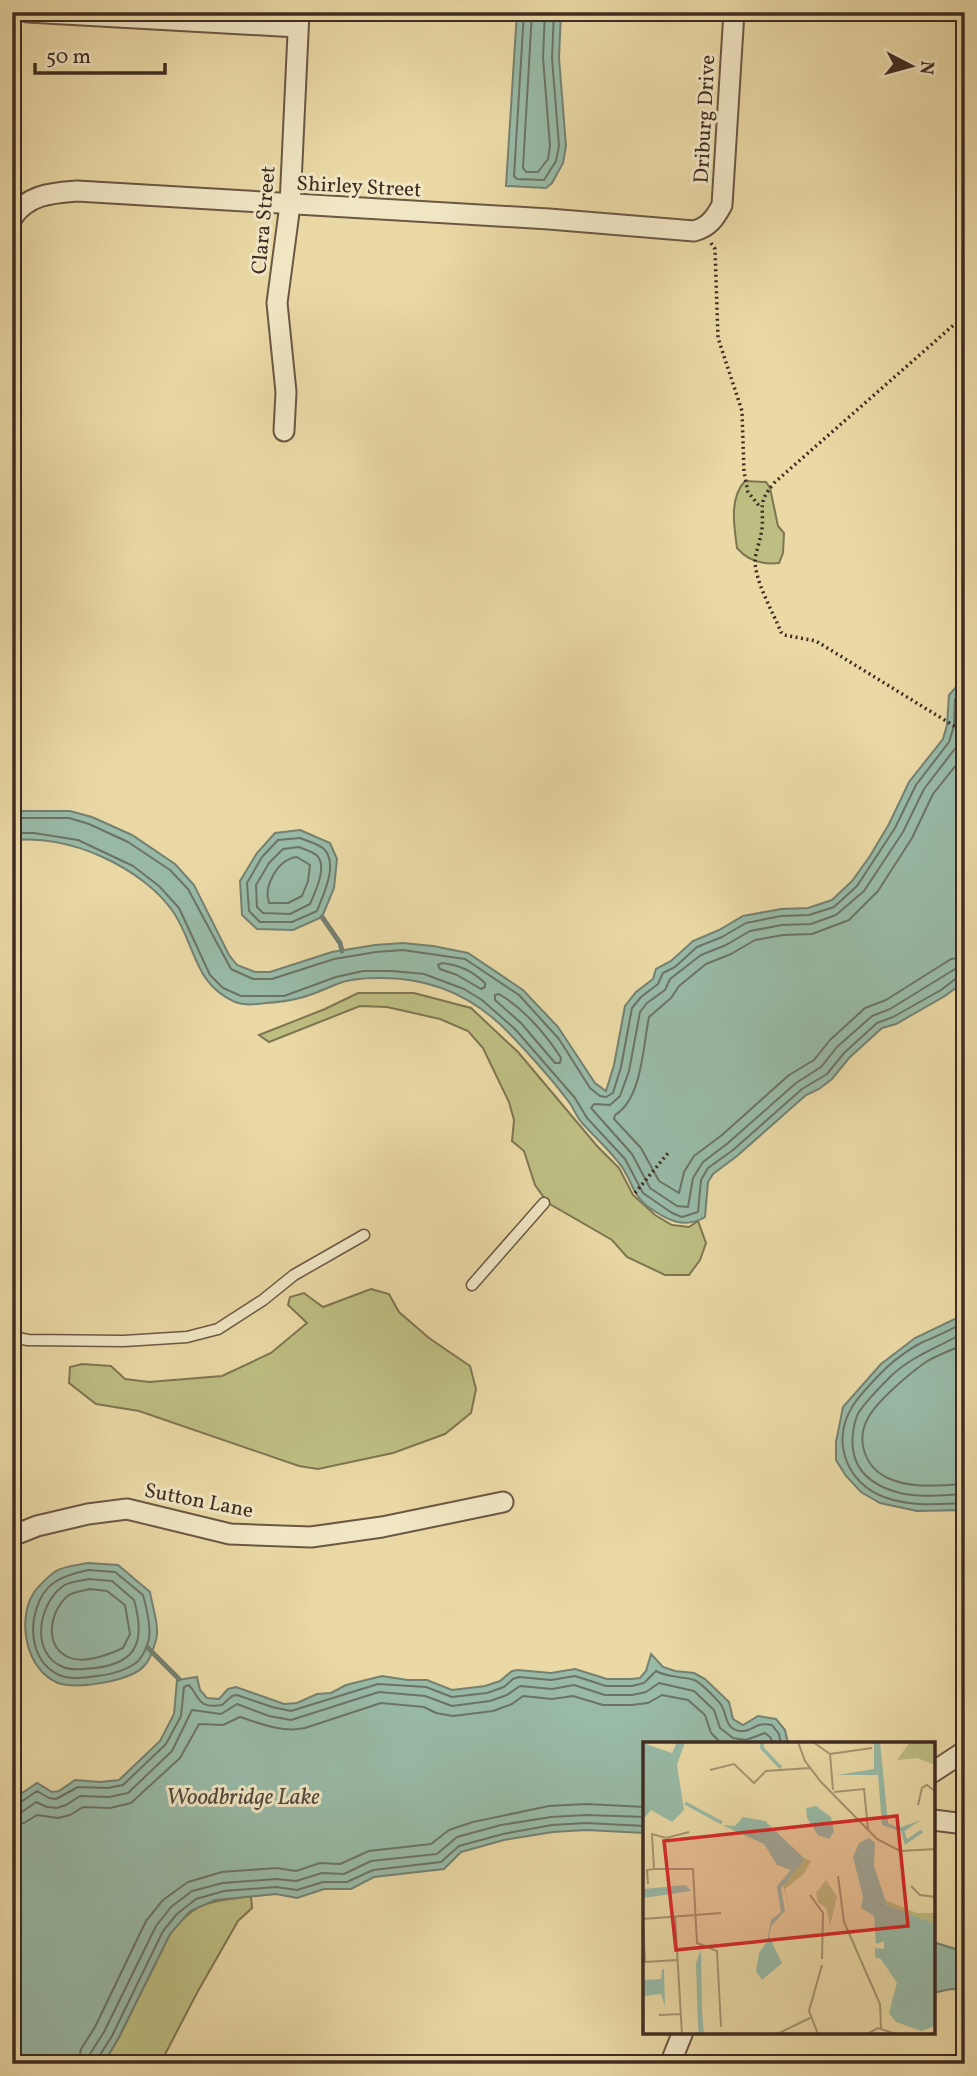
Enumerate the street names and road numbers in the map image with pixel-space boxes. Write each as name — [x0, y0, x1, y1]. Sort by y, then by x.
street label: Driburg Drive — [688, 54, 723, 184]
street label: Clara Street — [245, 165, 284, 276]
street label: Shirley Street — [296, 170, 422, 205]
street label: Sutton Lane — [142, 1477, 256, 1526]

